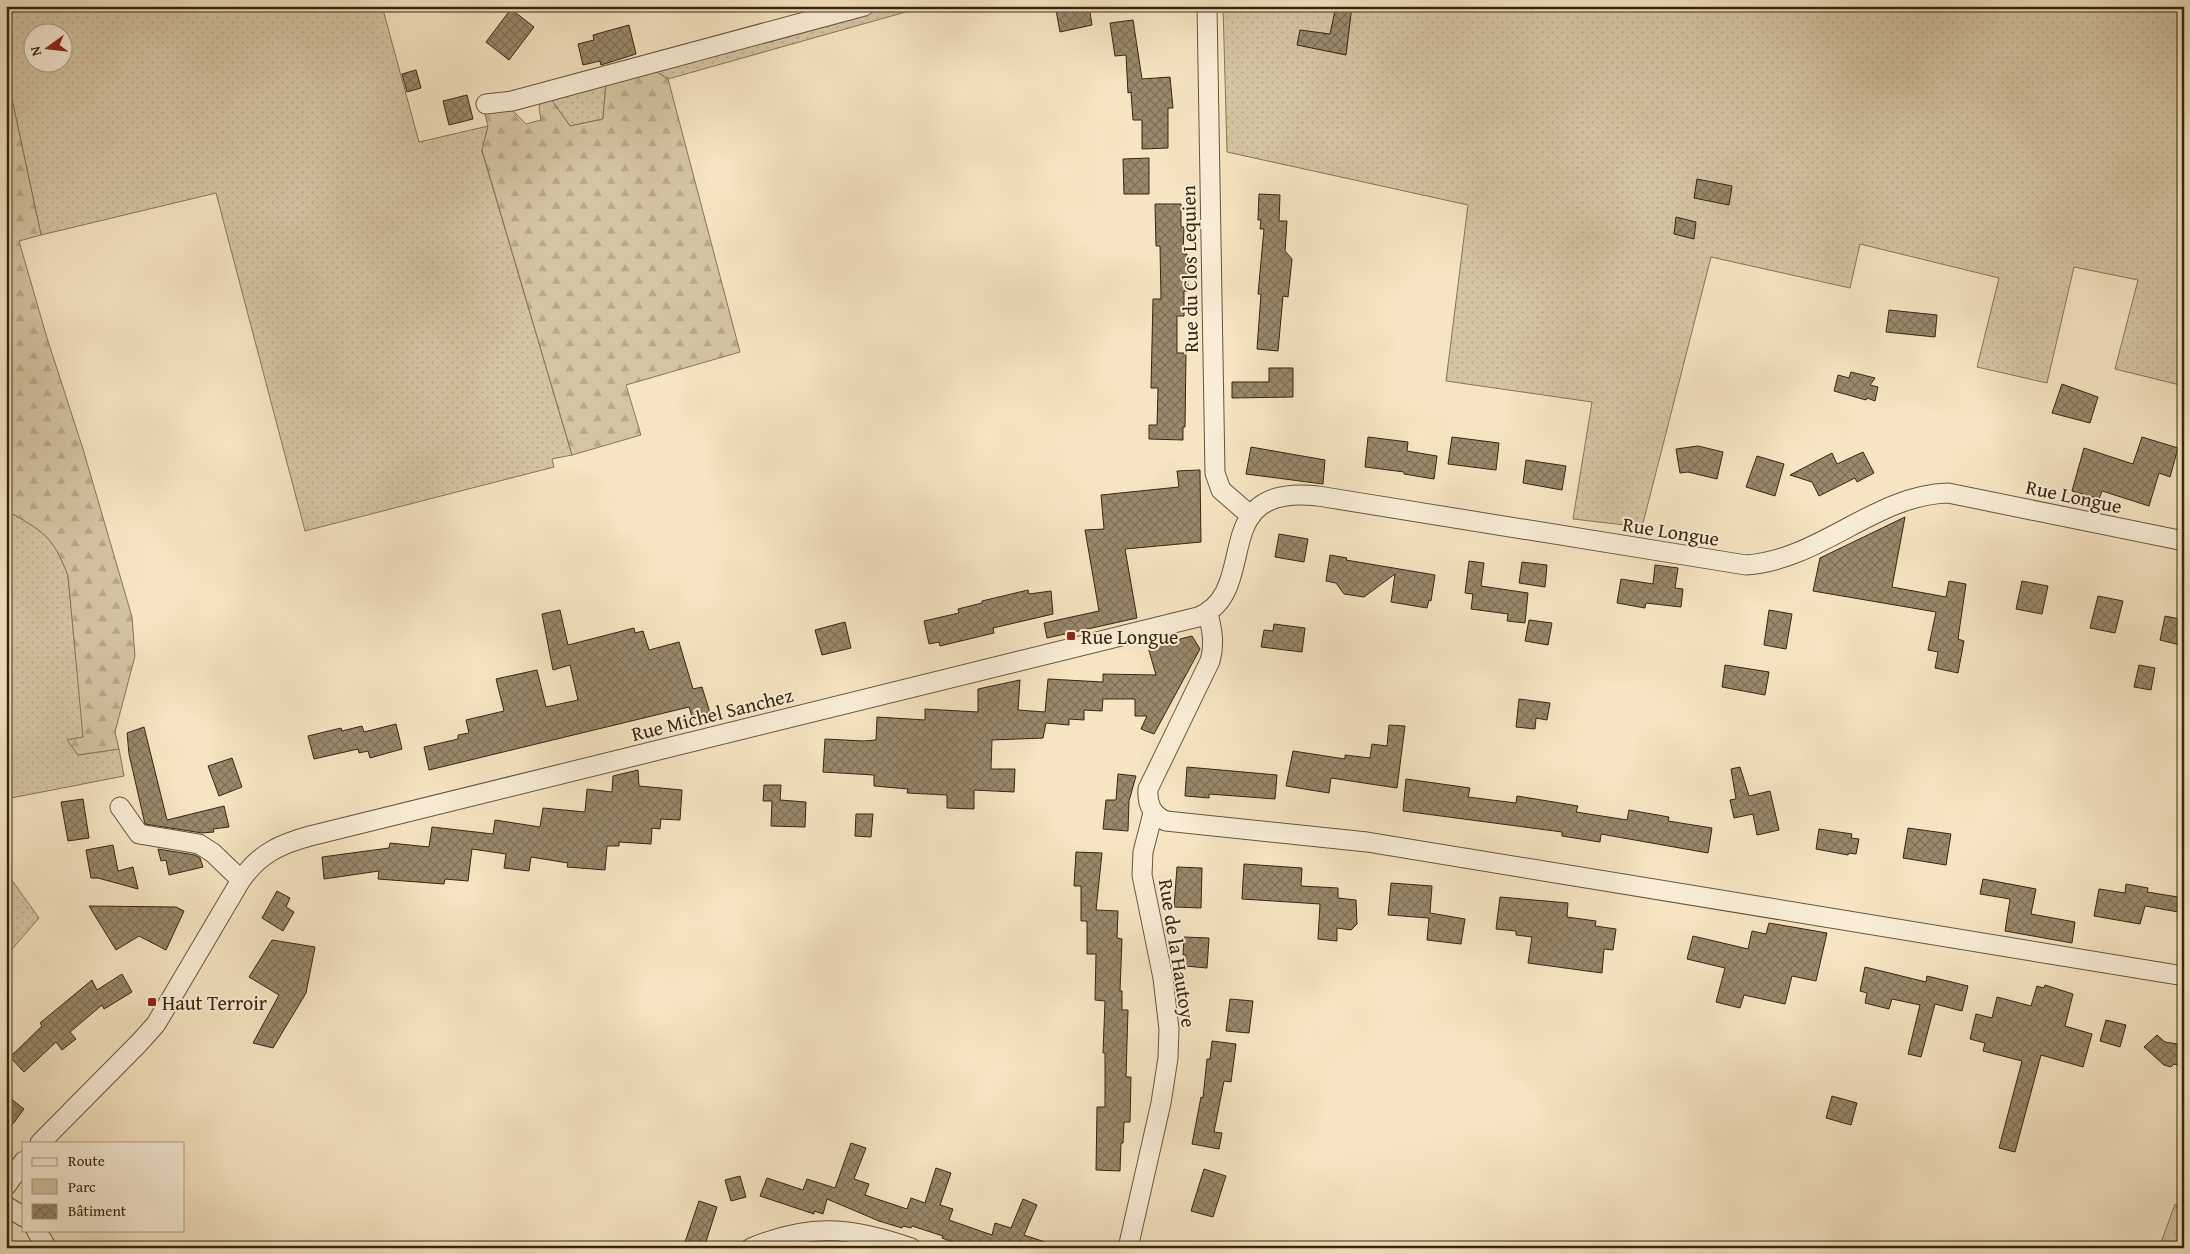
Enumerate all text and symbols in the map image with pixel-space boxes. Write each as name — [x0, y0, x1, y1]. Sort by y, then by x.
north arrow — [22, 22, 72, 72]
text: N — [24, 44, 46, 58]
street label: Rue du Clos Lequien — [1173, 185, 1205, 353]
street label: Rue Longue — [2023, 472, 2125, 520]
street label: Rue Longue — [1621, 509, 1721, 553]
place label: Rue Longue — [1081, 622, 1178, 651]
marker: Rue Longue — [1065, 630, 1077, 642]
street label: Rue Michel Sanchez — [628, 680, 796, 748]
street label: Rue de la Hautoye — [1152, 877, 1204, 1029]
place label: Haut Terroir — [162, 988, 267, 1017]
marker: Haut Terroir — [146, 996, 158, 1008]
legend — [22, 1142, 185, 1232]
text: Route — [68, 1150, 105, 1171]
text: Parc — [68, 1176, 96, 1197]
text: Bâtiment — [68, 1200, 127, 1221]

